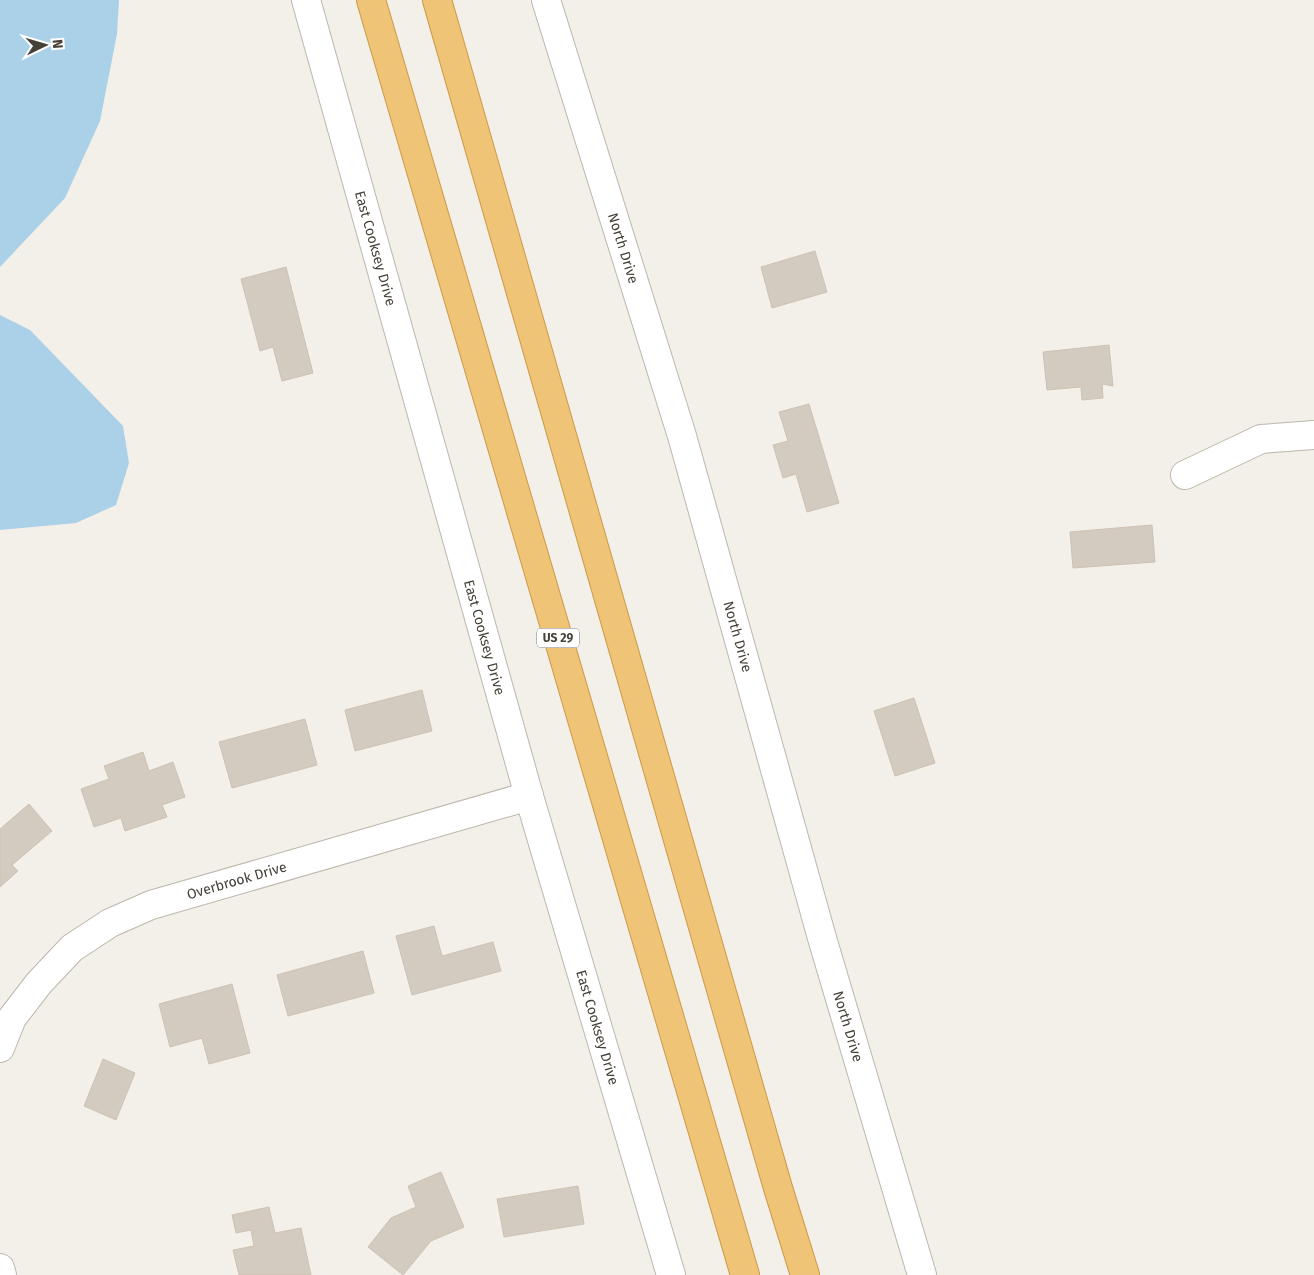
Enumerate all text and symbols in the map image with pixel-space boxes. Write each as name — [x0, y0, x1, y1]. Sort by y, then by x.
north arrow — [20, 20, 70, 70]
text: N — [49, 39, 66, 49]
street label: East Cooksey Drive — [351, 189, 399, 308]
street label: North Drive — [604, 211, 642, 286]
street label: East Cooksey Drive — [460, 578, 508, 697]
street label: North Drive — [719, 599, 755, 674]
road number: US 29 — [537, 628, 579, 648]
street label: Overbrook Drive — [185, 858, 289, 903]
street label: East Cooksey Drive — [572, 968, 622, 1087]
street label: North Drive — [829, 989, 866, 1064]

